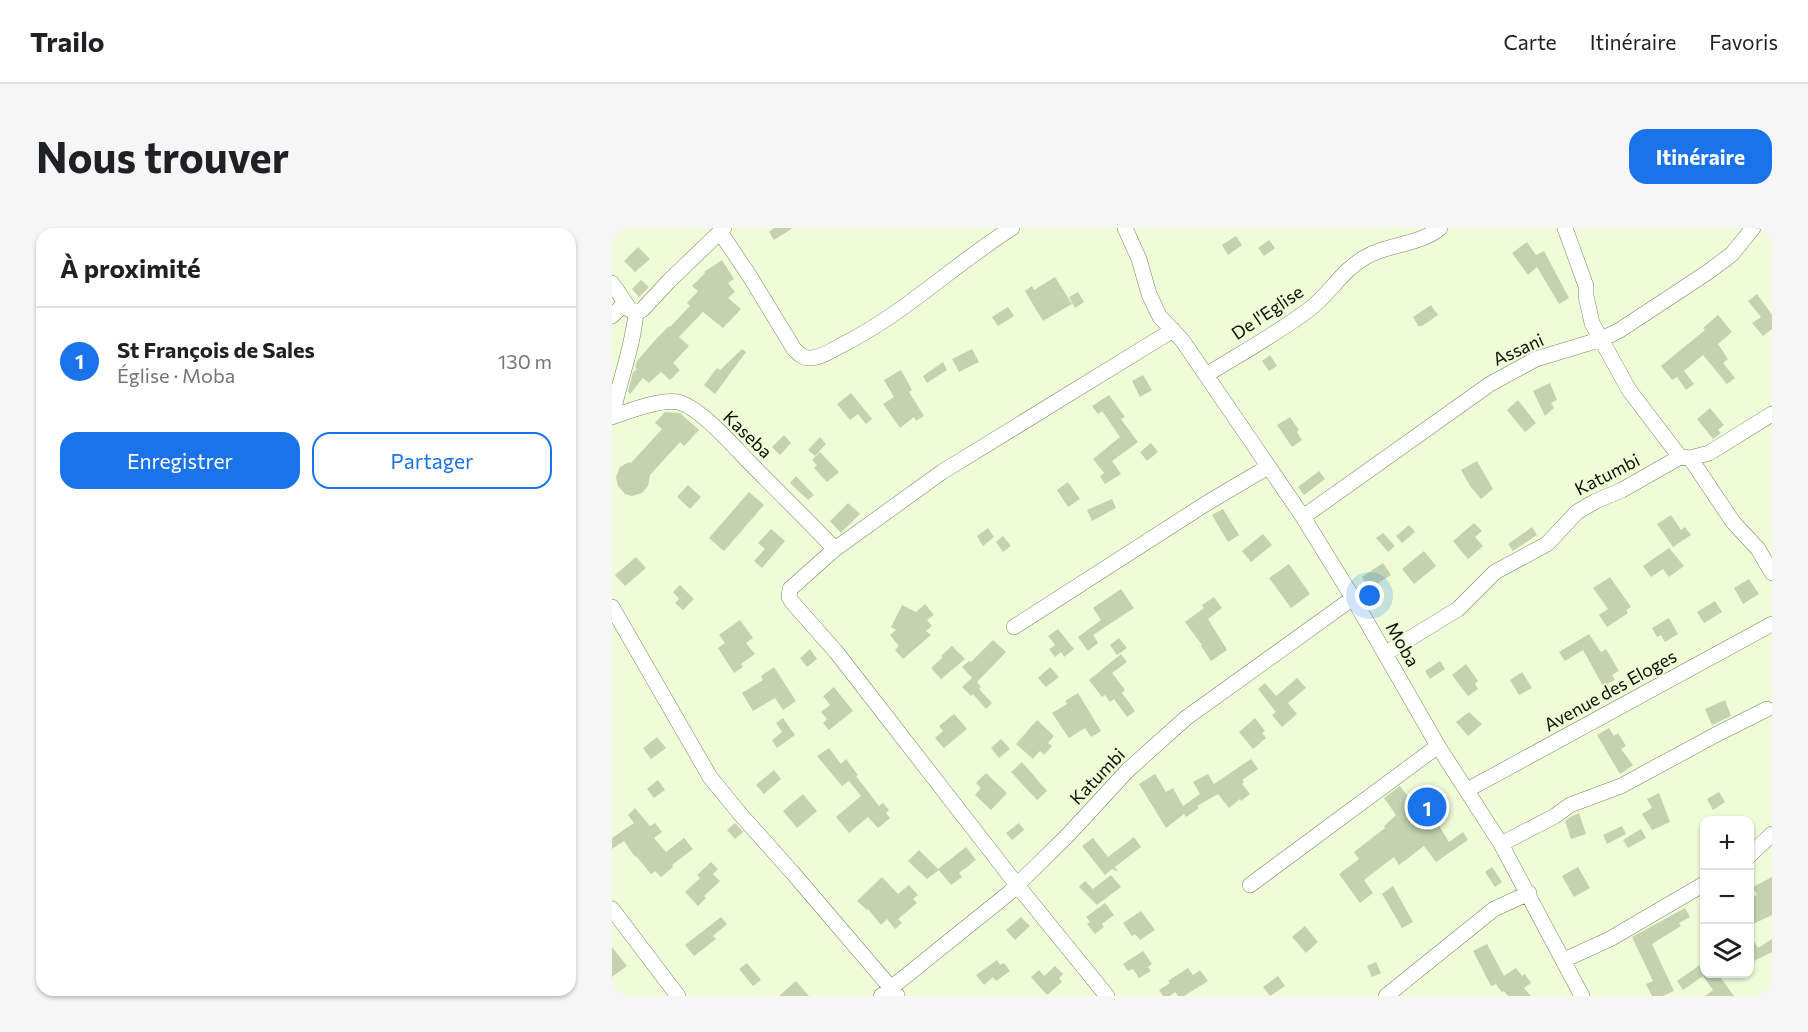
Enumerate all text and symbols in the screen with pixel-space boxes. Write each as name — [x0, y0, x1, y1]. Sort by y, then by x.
text: Trailo — [30, 24, 105, 58]
text: Carte — [1503, 29, 1557, 54]
text: Itinéraire — [1590, 29, 1676, 54]
text: Favoris — [1709, 29, 1778, 54]
button: Itinéraire — [1629, 129, 1772, 184]
text: Nous trouver — [36, 130, 289, 182]
text: À proximité — [60, 252, 201, 283]
street label: De l'Eglise — [1227, 280, 1307, 344]
street label: Assani — [1489, 328, 1547, 370]
text: St François de Sales — [117, 336, 315, 363]
text: 1 — [75, 349, 84, 373]
text: 130 m — [498, 349, 552, 373]
text: Église · Moba — [117, 363, 235, 387]
street label: Kaseba — [719, 406, 777, 462]
button: Enregistrer — [60, 432, 300, 489]
button: Partager — [312, 432, 552, 489]
street label: Katumbi — [1571, 448, 1643, 500]
your location — [1355, 581, 1384, 610]
street label: Moba — [1381, 618, 1425, 670]
street label: Avenue des Eloges — [1540, 644, 1680, 736]
street label: Katumbi — [1065, 743, 1129, 809]
pin: 1 — [1408, 784, 1446, 830]
map controls — [1700, 816, 1754, 978]
button: + — [1700, 816, 1754, 870]
button: − — [1700, 870, 1754, 924]
button: layers — [1700, 924, 1754, 978]

